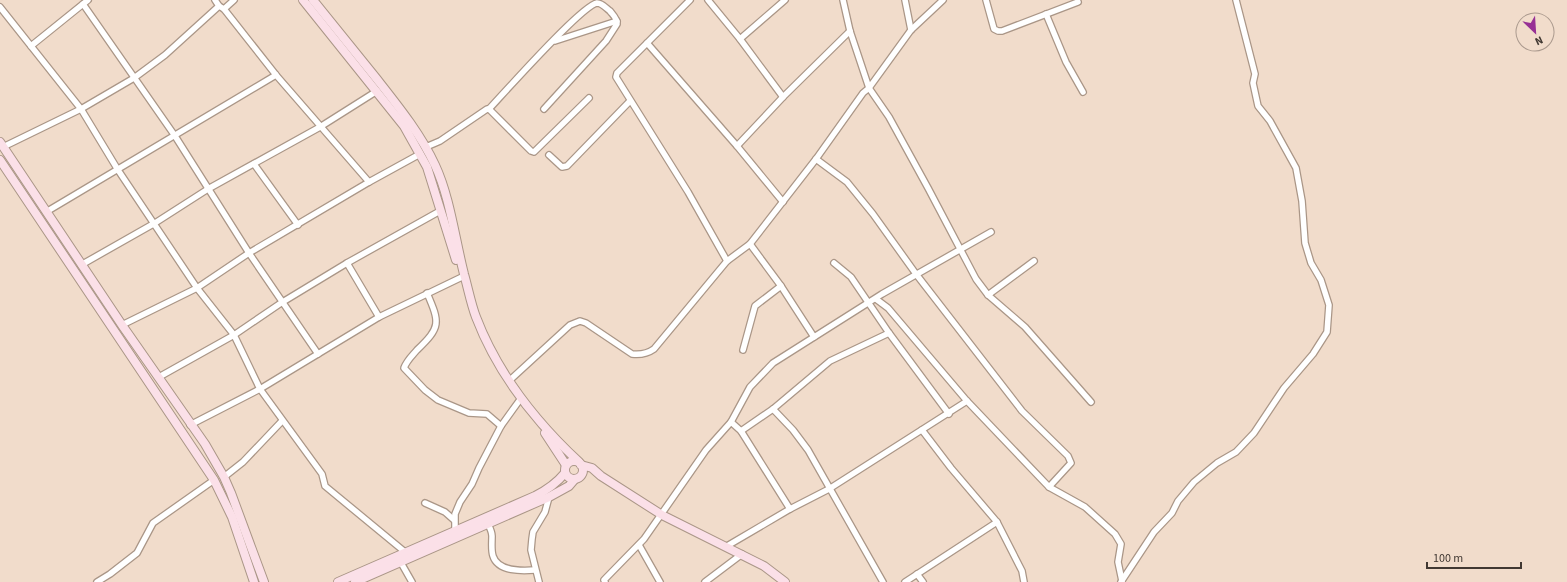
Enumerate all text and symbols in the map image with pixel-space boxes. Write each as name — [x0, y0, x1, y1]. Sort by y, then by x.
north arrow — [1515, 12, 1555, 52]
text: N — [1533, 32, 1546, 49]
scale bar — [1427, 544, 1521, 570]
text: 100 m — [1433, 550, 1463, 567]

